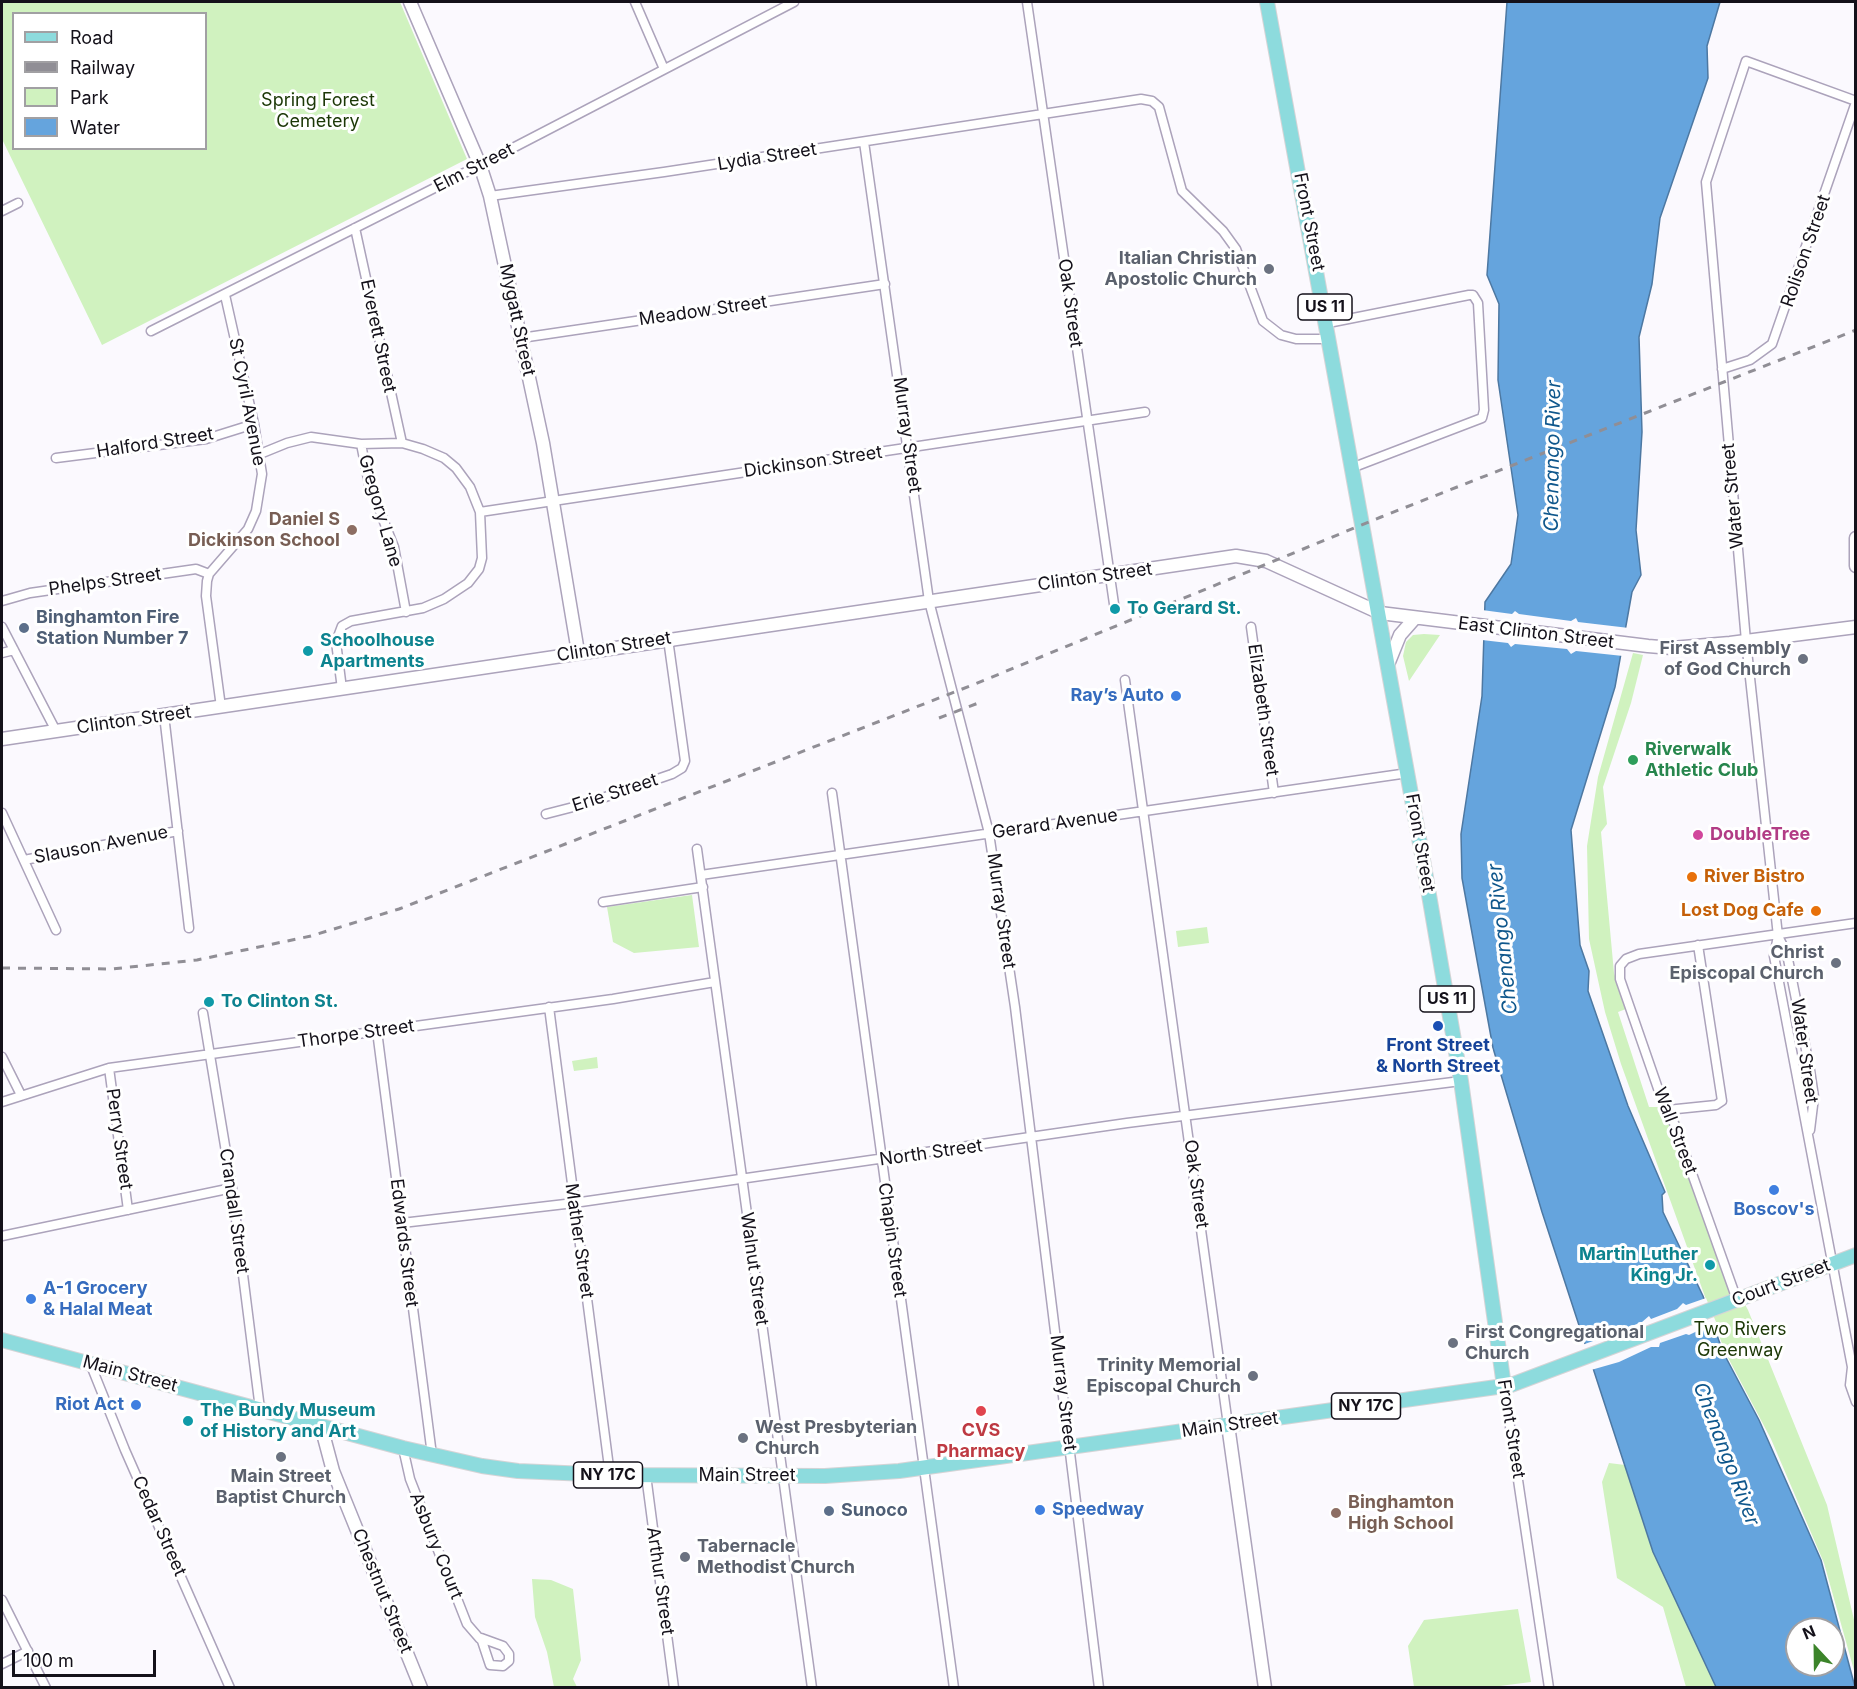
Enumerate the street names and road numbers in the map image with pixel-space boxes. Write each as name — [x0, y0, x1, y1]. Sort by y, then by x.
street label: Elm Street — [430, 139, 518, 197]
street label: Lydia Street — [716, 139, 818, 175]
street label: Front Street — [1289, 171, 1329, 273]
street label: Rolison Street — [1777, 192, 1835, 310]
street label: Oak Street — [1053, 257, 1087, 349]
street label: Mygatt Street — [495, 262, 539, 378]
street label: Everett Street — [355, 277, 401, 395]
street label: Meadow Street — [638, 291, 768, 331]
road number: US 11 — [1298, 294, 1352, 320]
street label: St Cyril Avenue — [224, 336, 270, 468]
street label: Murray Street — [888, 376, 926, 494]
street label: Halford Street — [95, 423, 215, 463]
street label: Dickinson Street — [743, 442, 883, 482]
street label: Water Street — [1718, 442, 1748, 550]
street label: Gregory Lane — [354, 452, 406, 570]
street label: Clinton Street — [1036, 558, 1154, 596]
street label: Phelps Street — [47, 563, 163, 601]
street label: East Clinton Street — [1457, 613, 1615, 653]
street label: Clinton Street — [555, 627, 673, 667]
street label: Elizabeth Street — [1243, 642, 1283, 778]
street label: Clinton Street — [75, 701, 193, 739]
street label: Erie Street — [570, 769, 660, 817]
street label: Front Street — [1401, 792, 1439, 894]
street label: Gerard Avenue — [991, 804, 1119, 844]
street label: Slauson Avenue — [32, 821, 170, 869]
street label: Murray Street — [982, 852, 1020, 970]
road number: US 11 — [1420, 986, 1474, 1012]
street label: Water Street — [1786, 997, 1822, 1105]
street label: Thorpe Street — [296, 1015, 416, 1053]
street label: Wall Street — [1649, 1084, 1701, 1178]
street label: Perry Street — [101, 1087, 137, 1191]
street label: North Street — [878, 1135, 984, 1171]
street label: Oak Street — [1179, 1138, 1213, 1230]
street label: Crandall Street — [215, 1147, 253, 1275]
street label: Edwards Street — [385, 1177, 423, 1309]
street label: Chapin Street — [873, 1181, 911, 1299]
street label: Mather Street — [560, 1182, 598, 1300]
street label: Walnut Street — [735, 1211, 773, 1327]
street label: Court Street — [1729, 1254, 1833, 1312]
street label: Murray Street — [1045, 1334, 1081, 1452]
street label: Main Street — [80, 1351, 180, 1397]
street label: Front Street — [1493, 1378, 1529, 1480]
road number: NY 17C — [1332, 1393, 1400, 1419]
street label: Main Street — [1180, 1408, 1280, 1442]
road number: NY 17C — [574, 1462, 642, 1488]
street label: Main Street — [698, 1465, 796, 1487]
street label: Cedar Street — [127, 1473, 191, 1579]
street label: Asbury Court — [405, 1489, 467, 1603]
street label: Chestnut Street — [347, 1525, 417, 1657]
street label: Arthur Street — [642, 1525, 678, 1637]

